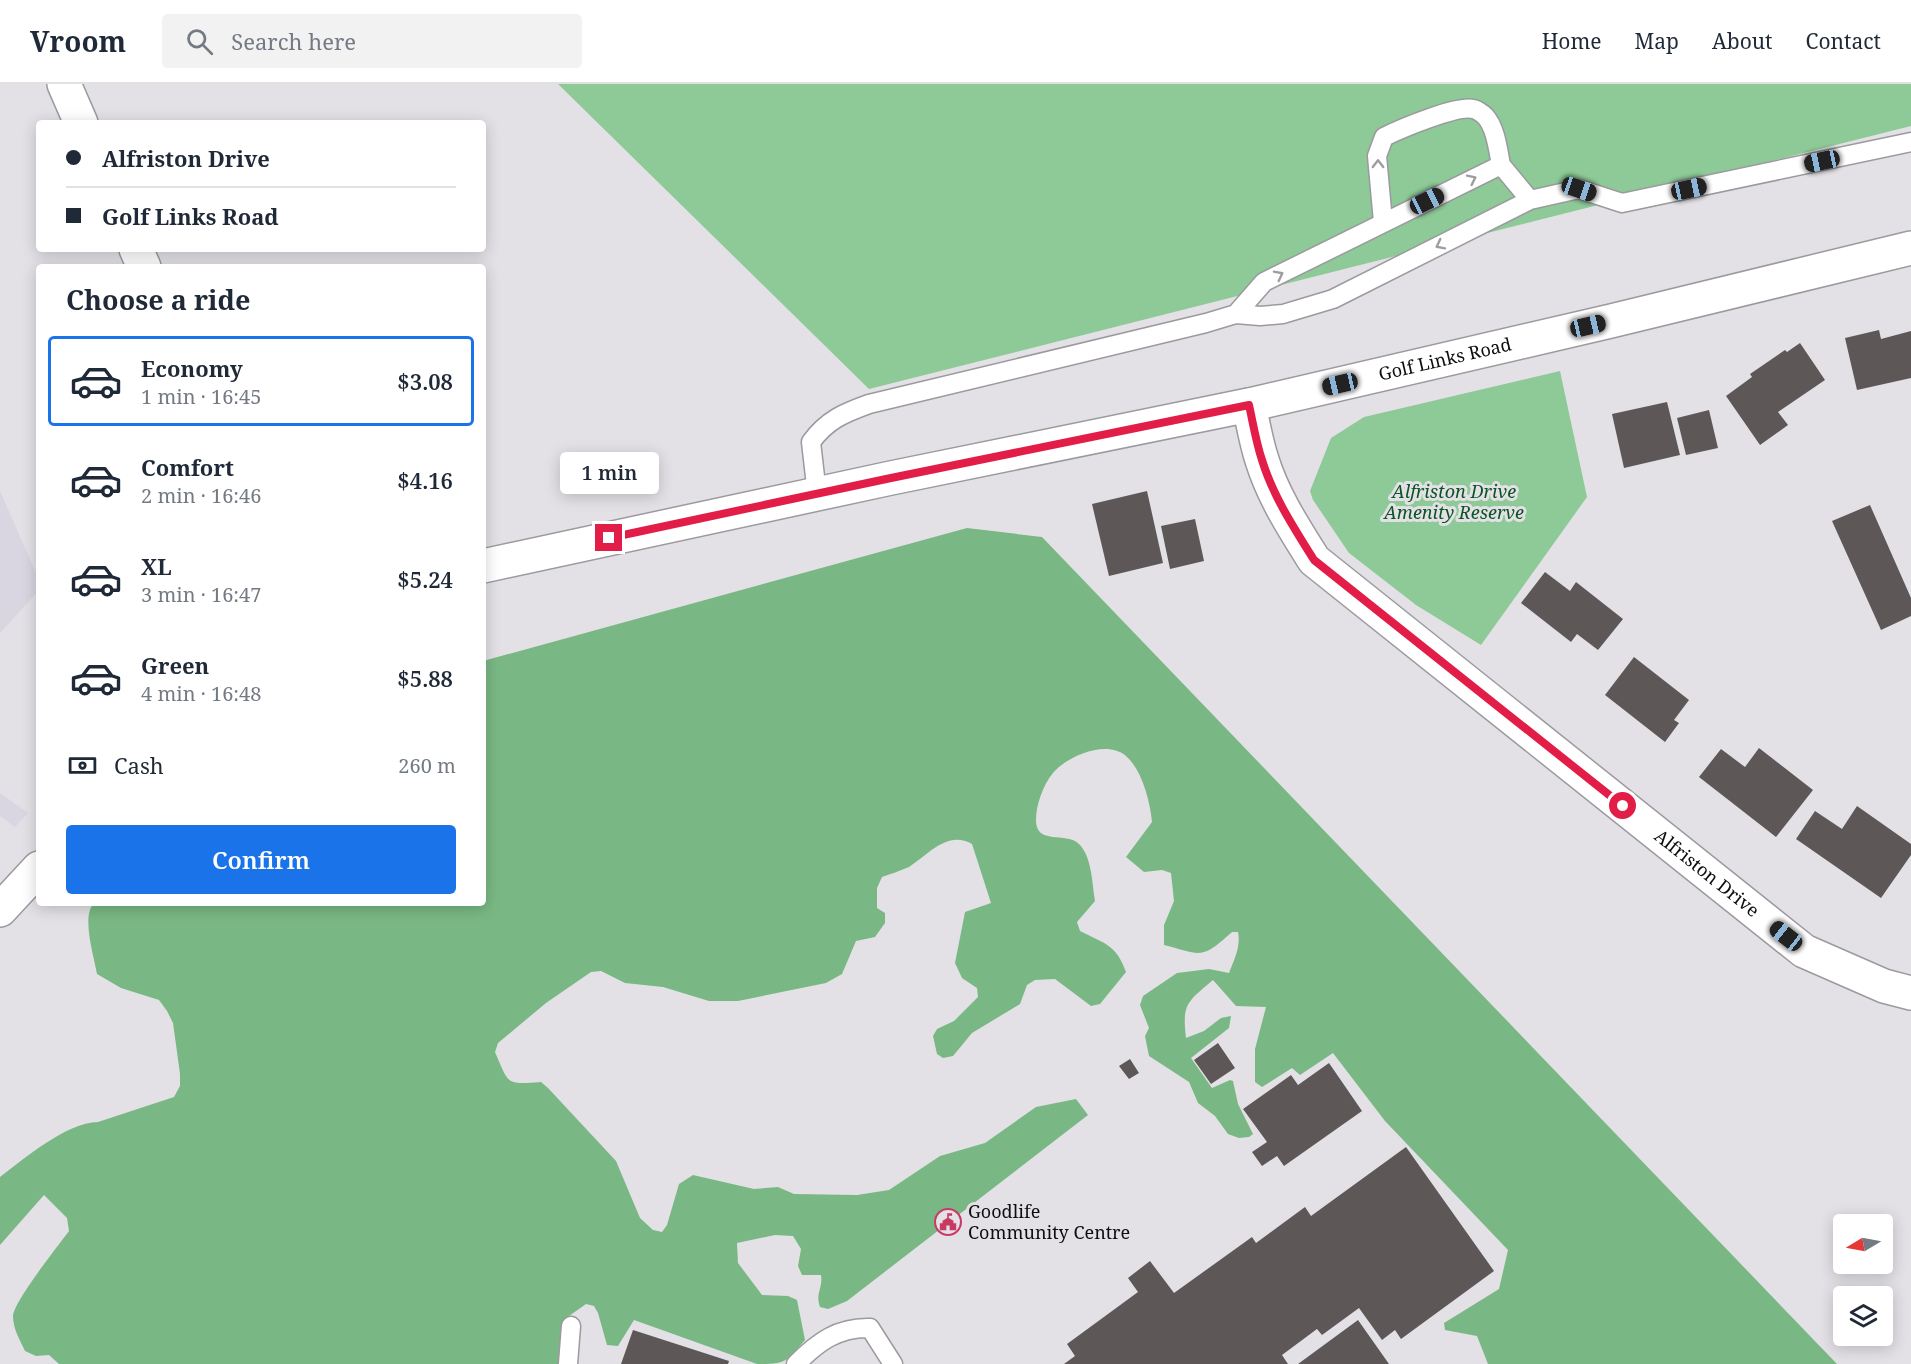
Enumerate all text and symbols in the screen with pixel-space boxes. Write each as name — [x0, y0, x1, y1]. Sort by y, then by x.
search box — [162, 14, 582, 68]
text: Vroom — [30, 22, 126, 60]
icon: search — [183, 25, 216, 58]
text: Search here — [231, 26, 356, 56]
text: Home — [1542, 27, 1602, 55]
text: Map — [1635, 27, 1679, 55]
text: About — [1712, 27, 1773, 55]
text: Contact — [1806, 27, 1881, 55]
text: Alfriston Drive — [102, 143, 270, 173]
car — [1803, 148, 1841, 174]
one-way arrow — [1372, 159, 1384, 168]
one-way arrow — [1466, 174, 1477, 186]
car — [1559, 175, 1599, 203]
car — [1670, 176, 1708, 202]
car — [1407, 185, 1447, 217]
text: Golf Links Road — [102, 201, 279, 231]
one-way arrow — [1436, 238, 1447, 249]
one-way arrow — [1272, 271, 1283, 282]
text: Choose a ride — [66, 281, 251, 318]
car — [1568, 313, 1608, 339]
street label: Golf Links Road — [1376, 332, 1514, 386]
text: Economy — [141, 353, 243, 383]
icon: car — [69, 354, 123, 408]
text: $3.08 — [397, 366, 453, 396]
car — [1320, 371, 1360, 397]
text: 1 min · 16:45 — [141, 383, 261, 410]
callout: 1 min — [560, 451, 658, 493]
text: Comfort — [141, 452, 234, 482]
icon: car — [69, 453, 123, 507]
text: 1 min — [582, 459, 637, 486]
text: $4.16 — [397, 465, 453, 495]
park label: Alfriston Drive Amenity Reserve — [1382, 479, 1524, 524]
text: 2 min · 16:46 — [141, 482, 261, 509]
route end — [595, 524, 622, 551]
text: XL — [141, 551, 172, 581]
icon: car — [69, 552, 123, 606]
text: $5.24 — [397, 564, 453, 594]
text: 3 min · 16:47 — [141, 581, 261, 608]
text: Green — [141, 650, 209, 680]
icon: car — [69, 651, 123, 705]
text: $5.88 — [397, 663, 453, 693]
text: 4 min · 16:48 — [141, 680, 261, 707]
icon: cash — [66, 749, 99, 782]
text: Cash — [114, 750, 164, 780]
text: 260 m — [398, 752, 456, 779]
route start — [1609, 792, 1636, 819]
street label: Alfriston Drive — [1650, 823, 1765, 922]
button: Confirm — [66, 825, 456, 894]
car — [1766, 918, 1806, 954]
place label: Goodlife Community Centre — [968, 1199, 1130, 1244]
public building icon: Goodlife Community Centre — [933, 1207, 963, 1237]
north arrow — [1833, 1214, 1893, 1274]
map controls — [1833, 1214, 1893, 1346]
button: layers — [1833, 1286, 1893, 1346]

